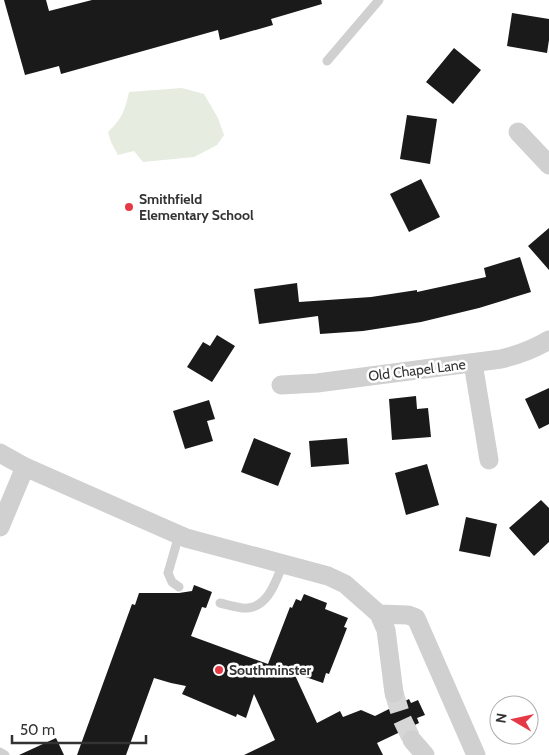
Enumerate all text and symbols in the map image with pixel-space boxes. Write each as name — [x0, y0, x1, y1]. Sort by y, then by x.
place label: Smithfield Elementary School — [139, 190, 254, 224]
marker: Smithfield Elementary School — [123, 201, 135, 213]
street label: Old Chapel Lane — [367, 355, 467, 385]
place label: Southminster — [229, 661, 312, 679]
marker: Southminster — [213, 664, 225, 676]
north arrow — [489, 695, 539, 745]
scale bar — [12, 712, 146, 744]
text: N — [491, 712, 511, 724]
text: 50 m — [20, 721, 55, 739]

